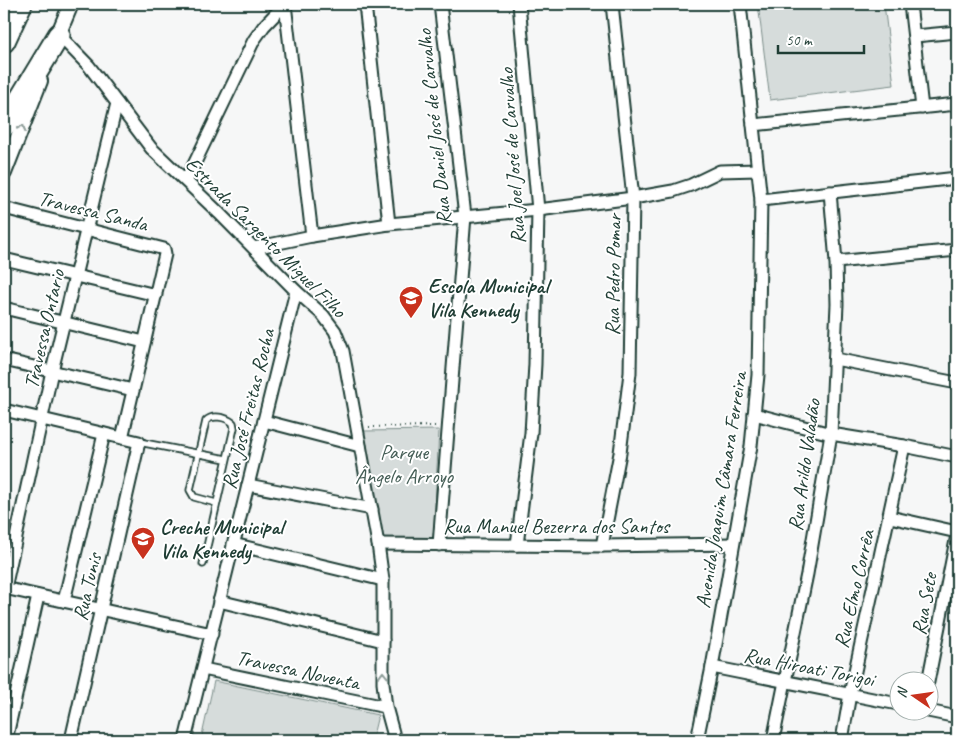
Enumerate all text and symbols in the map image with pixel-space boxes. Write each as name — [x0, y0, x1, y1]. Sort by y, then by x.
scale bar — [778, 22, 865, 54]
street label: Rua Daniel José de Carvalho — [411, 26, 457, 226]
text: 50 m — [786, 31, 813, 50]
street label: Rua Joel José de Carvalho — [493, 66, 531, 245]
one-way arrow — [15, 124, 26, 133]
street label: Estrada Sargento Miguel Filho — [180, 151, 353, 324]
street label: Travessa Sanda — [36, 185, 152, 238]
street label: Rua Pedro Pomar — [599, 212, 627, 336]
street label: Travessa Ontario — [18, 265, 71, 391]
place label: Escola Municipal Vila Kennedy — [428, 273, 552, 324]
school or university icon: Escola Municipal Vila Kennedy — [398, 285, 424, 319]
street label: Rua José Freitas Rocha — [216, 325, 281, 492]
street label: Avenida Joaquim Câmara Ferreira — [689, 368, 753, 610]
street label: Rua Arildo Valadão — [782, 396, 826, 533]
park label: Parque Ângelo Arroyo — [355, 439, 454, 489]
street label: Rua Manuel Bezerra dos Santos — [443, 513, 671, 539]
place label: Creche Municipal Vila Kennedy — [160, 514, 287, 565]
school or university icon: Creche Municipal Vila Kennedy — [130, 526, 156, 560]
street label: Rua Elmo Corrêa — [828, 526, 881, 651]
street label: Rua Tunis — [67, 549, 108, 623]
street label: Rua Sete — [905, 569, 943, 637]
street label: Rua Hiroati Torigoi — [742, 642, 880, 693]
street label: Travessa Noventa — [234, 644, 364, 696]
one-way arrow — [378, 671, 388, 679]
north arrow — [888, 672, 938, 722]
text: N — [893, 685, 912, 699]

